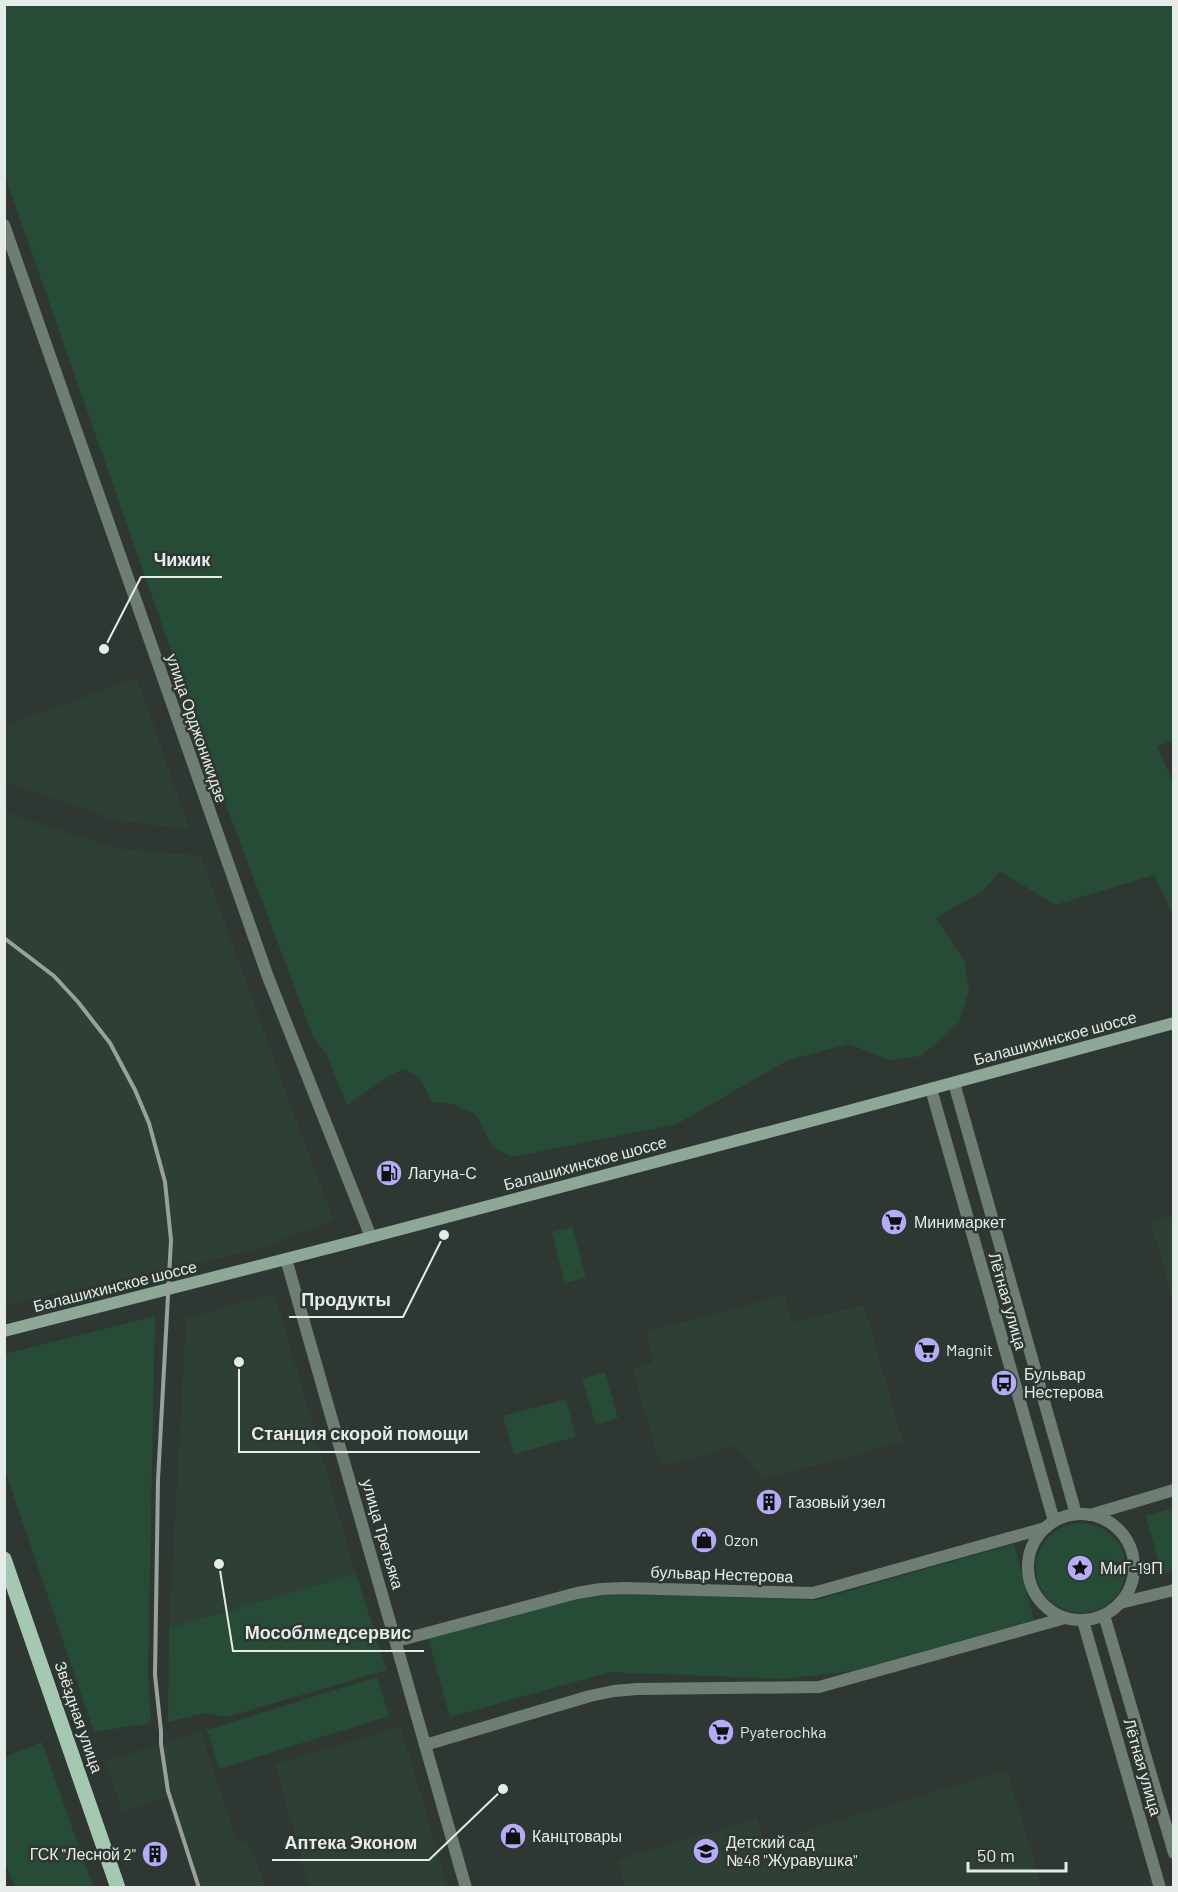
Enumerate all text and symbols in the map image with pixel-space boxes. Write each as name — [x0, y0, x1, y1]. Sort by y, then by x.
callout: Чижик — [141, 541, 222, 577]
text: Чижик — [154, 548, 211, 570]
street label: улица Орджоникидзе — [163, 651, 232, 805]
street label: Балашихинское шоссе — [971, 1007, 1139, 1068]
street label: Балашихинское шоссе — [501, 1132, 669, 1193]
fuel station icon: Лагуна-С — [374, 1158, 404, 1188]
place label: Лагуна-С — [408, 1163, 477, 1182]
supermarket icon: Минимаркет — [879, 1207, 909, 1237]
place label: Минимаркет — [914, 1212, 1006, 1231]
street label: Лётная улица — [986, 1250, 1031, 1352]
street label: Балашихинское шоссе — [31, 1256, 199, 1315]
callout: Продукты — [289, 1281, 403, 1317]
text: Продукты — [301, 1288, 391, 1310]
supermarket icon: Magnit — [912, 1335, 942, 1365]
place label: Magnit — [946, 1340, 993, 1359]
place label: Бульвар Нестерова — [1024, 1364, 1104, 1401]
bus stop icon: Бульвар Нестерова — [989, 1368, 1019, 1398]
callout: Станция скорой помощи — [239, 1416, 480, 1452]
text: Станция скорой помощи — [251, 1422, 469, 1444]
street label: улица Третьяка — [359, 1476, 408, 1591]
building icon: Газовый узел — [754, 1487, 784, 1517]
place label: Газовый узел — [788, 1492, 886, 1511]
shop icon: Ozon — [689, 1525, 719, 1555]
place label: Ozon — [724, 1530, 758, 1549]
place icon: МиГ-19П — [1065, 1553, 1095, 1583]
place label: МиГ-19П — [1100, 1558, 1163, 1577]
street label: бульвар Нестерова — [650, 1562, 794, 1585]
callout: Мособлмедсервис — [233, 1615, 424, 1651]
text: Мособлмедсервис — [245, 1621, 411, 1643]
street label: Звёздная улица — [51, 1658, 108, 1775]
street label: Лётная улица — [1121, 1716, 1166, 1818]
supermarket icon: Pyaterochka — [706, 1717, 736, 1747]
place label: Pyaterochka — [740, 1722, 826, 1741]
shop icon: Канцтовары — [498, 1821, 528, 1851]
callout: Аптека Эконом — [272, 1824, 429, 1860]
place label: Канцтовары — [532, 1826, 622, 1845]
text: Аптека Эконом — [285, 1831, 417, 1853]
place label: Детский сад №48 "Журавушка" — [726, 1832, 857, 1869]
scale bar — [968, 1835, 1066, 1873]
school or university icon: Детский сад №48 "Журавушка" — [691, 1836, 721, 1866]
building icon: ГСК "Лесной 2" — [140, 1839, 170, 1869]
place label: ГСК "Лесной 2" — [30, 1844, 136, 1863]
text: 50 m — [977, 1844, 1015, 1866]

